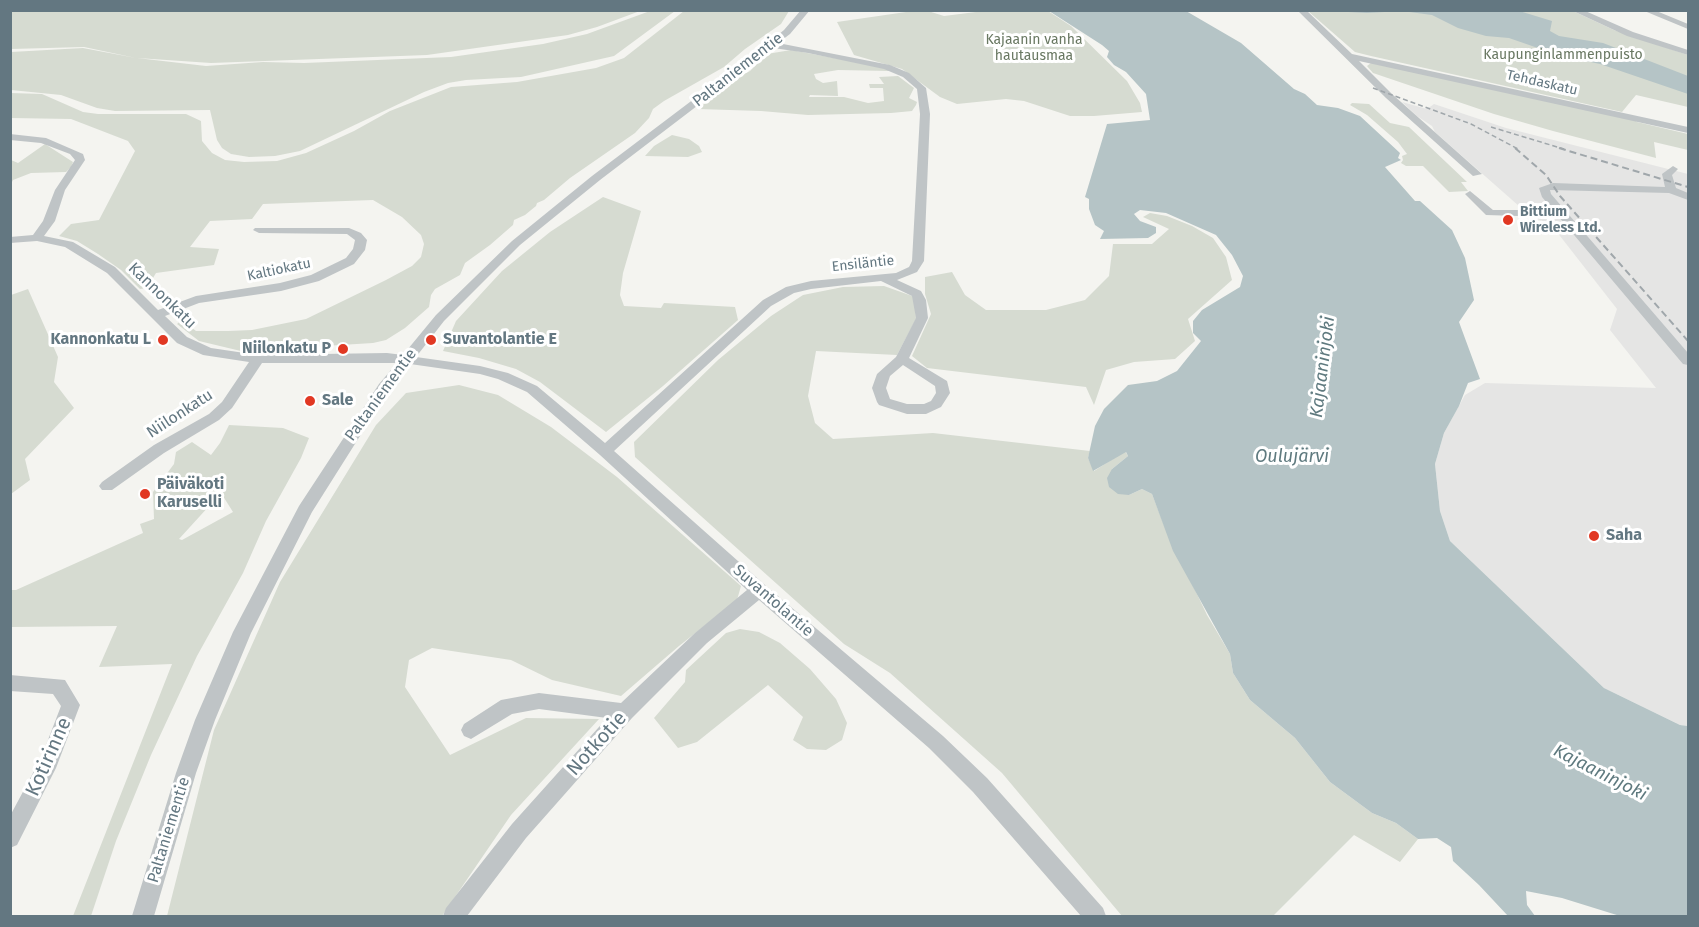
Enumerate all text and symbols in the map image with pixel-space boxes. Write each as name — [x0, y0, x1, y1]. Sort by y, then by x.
street label: Paltaniementie — [689, 29, 787, 111]
park label: Kajaanin vanha hautausmaa — [985, 32, 1083, 64]
park label: Kaupunginlammenpuisto — [1483, 47, 1643, 63]
street label: Tehdaskatu — [1505, 67, 1579, 99]
place label: Bittium Wireless Ltd. — [1520, 204, 1601, 237]
marker: Bittium Wireless Ltd. — [1501, 213, 1515, 227]
street label: Ensiläntie — [831, 252, 895, 276]
street label: Kaltiokatu — [246, 255, 312, 285]
street label: Kannonkatu — [124, 259, 200, 333]
water label: Kajaaninjoki — [1306, 315, 1340, 419]
place label: Kannonkatu L — [51, 330, 151, 350]
place label: Suvantolantie E — [443, 330, 557, 350]
marker: Kannonkatu L — [156, 333, 170, 347]
marker: Suvantolantie E — [424, 333, 438, 347]
place label: Niilonkatu P — [242, 339, 331, 359]
marker: Niilonkatu P — [336, 342, 350, 356]
street label: Paltaniementie — [341, 345, 421, 445]
street label: Niilonkatu — [143, 386, 217, 442]
place label: Sale — [322, 391, 353, 411]
marker: Sale — [303, 394, 317, 408]
water label: Oulujärvi — [1255, 446, 1329, 468]
place label: Päiväkoti Karuselli — [157, 475, 224, 513]
marker: Päiväkoti Karuselli — [138, 487, 152, 501]
place label: Saha — [1606, 526, 1642, 546]
marker: Saha — [1587, 529, 1601, 543]
street label: Suvantolantie — [729, 561, 817, 641]
street label: Notkotie — [562, 707, 632, 781]
street label: Kotirinne — [21, 714, 77, 800]
water label: Kajaaninjoki — [1550, 740, 1650, 806]
street label: Paltaniementie — [144, 775, 194, 885]

